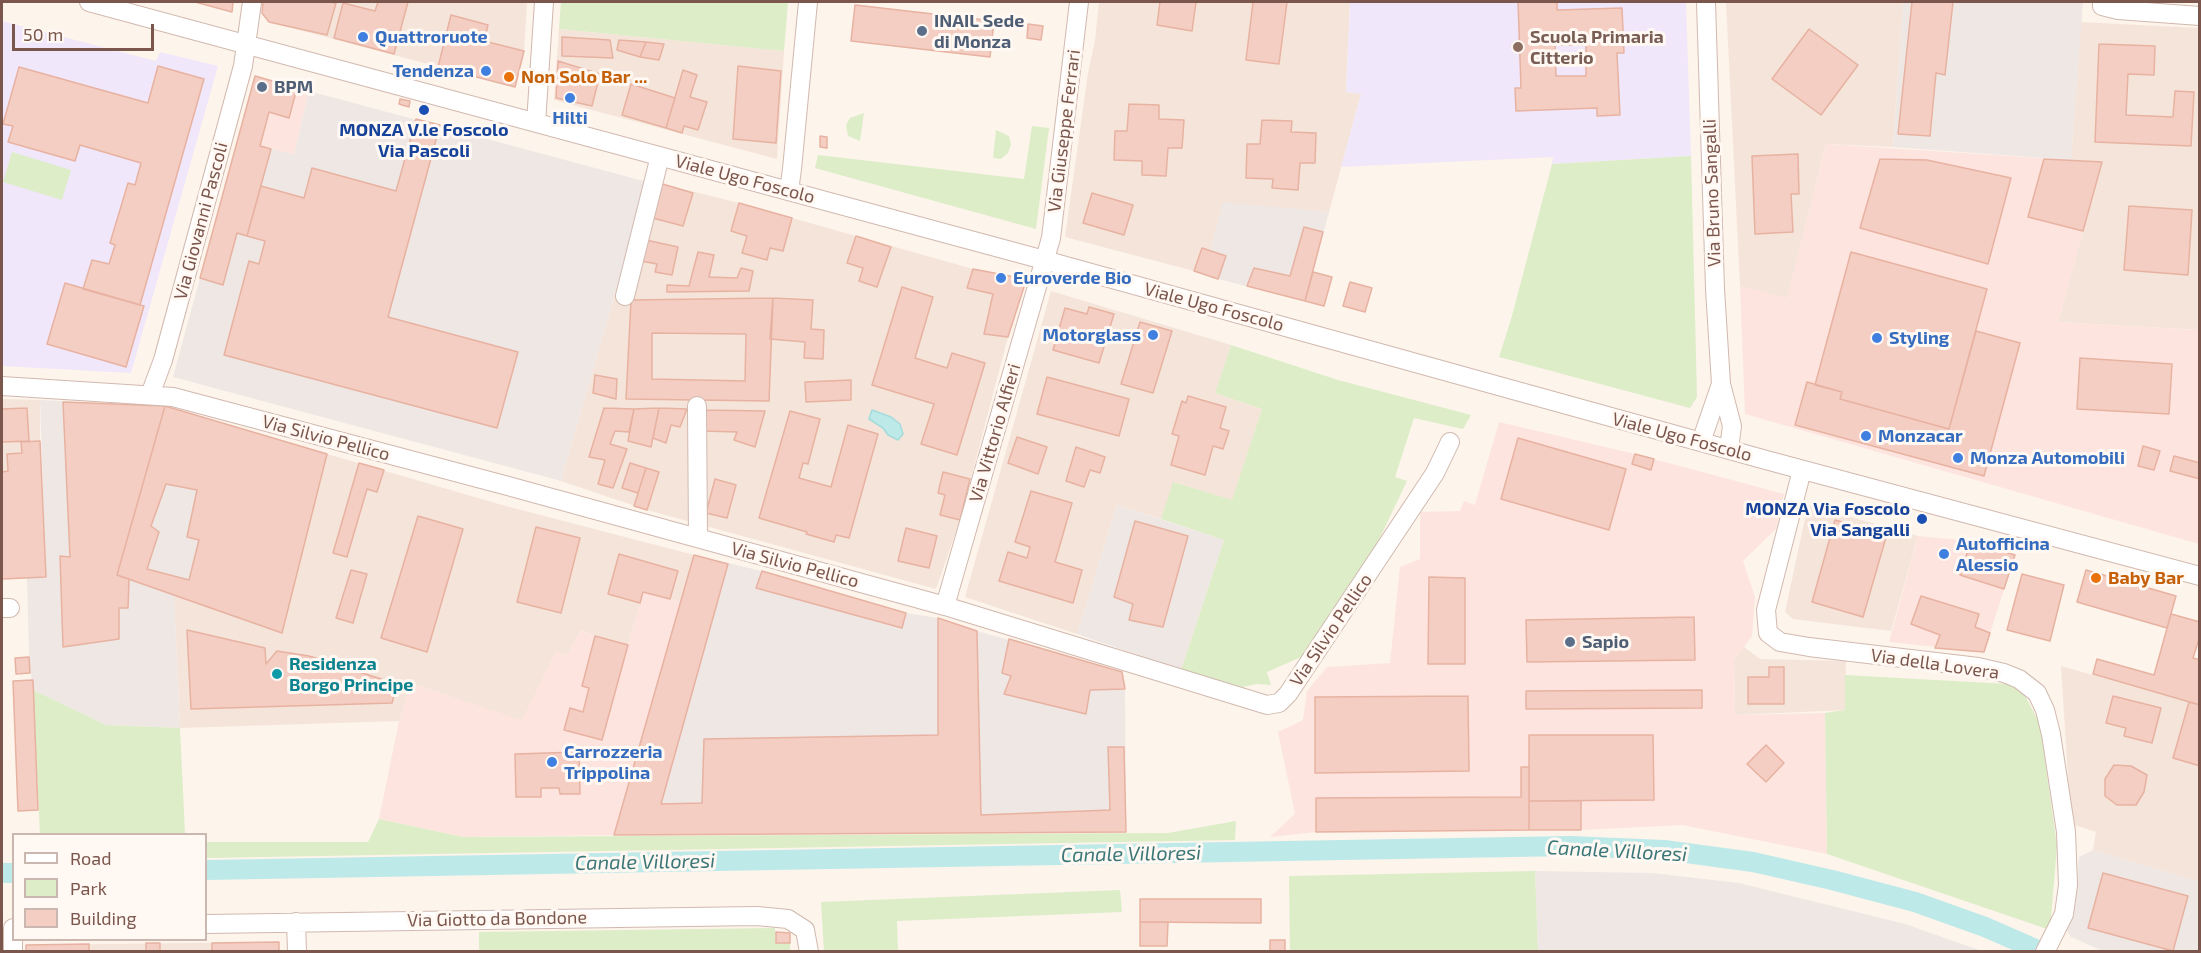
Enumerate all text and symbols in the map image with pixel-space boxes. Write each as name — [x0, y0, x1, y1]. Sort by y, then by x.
place label: INAIL Sede di Monza — [934, 10, 1024, 52]
scale bar — [15, 12, 158, 50]
text: 50 m — [23, 23, 63, 45]
marker: INAIL Sede di Monza — [915, 24, 929, 38]
place label: Quattroruote — [375, 26, 488, 48]
place label: Scuola Primaria Citterio — [1530, 26, 1664, 68]
marker: Quattroruote — [356, 30, 370, 44]
marker: Scuola Primaria Citterio — [1511, 40, 1525, 54]
street label: Via Giuseppe Ferrari — [1043, 48, 1085, 214]
place label: Tendenza — [393, 60, 474, 82]
marker: Tendenza — [479, 64, 493, 78]
place label: Non Solo Bar ... — [521, 66, 647, 88]
marker: Non Solo Bar ... — [502, 70, 516, 84]
place label: BPM — [274, 76, 313, 98]
marker: BPM — [255, 80, 269, 94]
marker: Hilti — [563, 91, 577, 105]
marker: MONZA V.le Foscolo Via Pascoli — [417, 103, 431, 117]
place label: Hilti — [552, 107, 588, 129]
place label: MONZA V.le Foscolo Via Pascoli — [339, 119, 509, 162]
street label: Via Bruno Sangalli — [1699, 119, 1725, 267]
street label: Via Giovanni Pascoli — [170, 140, 232, 302]
street label: Viale Ugo Foscolo — [673, 150, 817, 208]
place label: Euroverde Bio — [1013, 267, 1132, 289]
marker: Euroverde Bio — [994, 271, 1008, 285]
street label: Viale Ugo Foscolo — [1142, 278, 1286, 336]
place label: Motorglass — [1043, 324, 1141, 346]
place label: Styling — [1889, 327, 1949, 349]
marker: Motorglass — [1146, 328, 1160, 342]
marker: Styling — [1870, 331, 1884, 345]
street label: Via Vittorio Alfieri — [965, 361, 1025, 505]
street label: Viale Ugo Foscolo — [1610, 408, 1754, 466]
street label: Via Silvio Pellico — [260, 411, 392, 465]
place label: Monzacar — [1878, 425, 1963, 447]
marker: Monzacar — [1859, 429, 1873, 443]
place label: Monza Automobili — [1970, 447, 2125, 469]
marker: Monza Automobili — [1951, 451, 1965, 465]
place label: MONZA Via Foscolo Via Sangalli — [1745, 498, 1910, 540]
marker: MONZA Via Foscolo Via Sangalli — [1915, 512, 1929, 526]
place label: Autofficina Alessio — [1956, 533, 2050, 576]
street label: Via Silvio Pellico — [729, 538, 861, 592]
marker: Autofficina Alessio — [1937, 547, 1951, 561]
place label: Baby Bar — [2108, 567, 2184, 589]
street label: Via Silvio Pellico — [1285, 570, 1377, 690]
marker: Baby Bar — [2089, 571, 2103, 585]
place label: Sapio — [1582, 631, 1629, 653]
marker: Sapio — [1563, 635, 1577, 649]
street label: Via della Lovera — [1869, 644, 2001, 684]
place label: Residenza Borgo Principe — [289, 653, 413, 696]
marker: Residenza Borgo Principe — [270, 667, 284, 681]
place label: Carrozzeria Trippolina — [564, 741, 663, 783]
marker: Carrozzeria Trippolina — [545, 755, 559, 769]
legend — [12, 833, 207, 941]
water label: Canale Villoresi — [1546, 835, 1688, 867]
water label: Canale Villoresi — [1061, 841, 1201, 867]
text: Road — [70, 847, 111, 869]
water label: Canale Villoresi — [575, 849, 715, 875]
text: Park — [70, 877, 107, 899]
text: Building — [70, 907, 137, 929]
street label: Via Giotto da Bondone — [407, 907, 587, 931]

